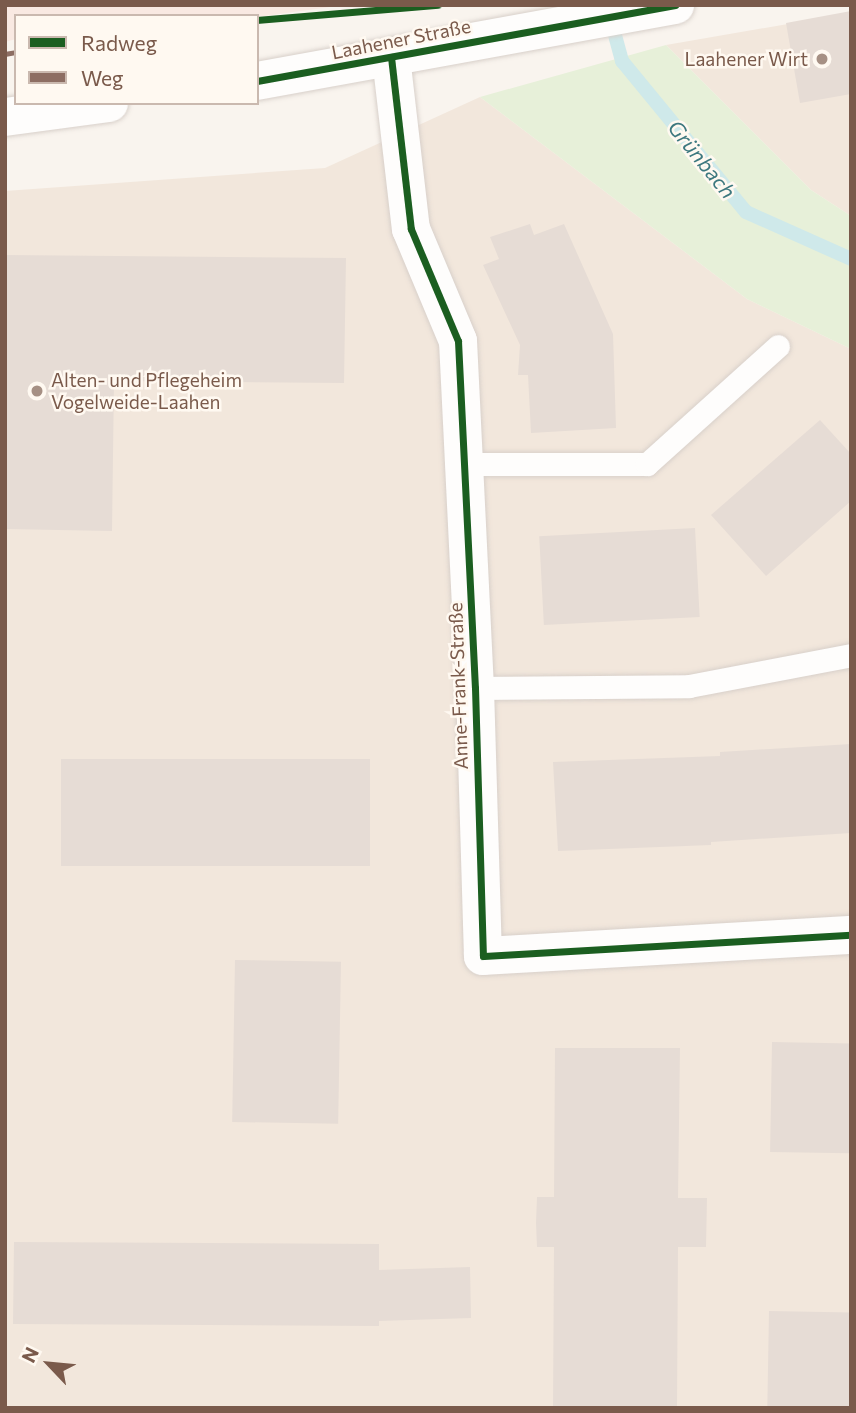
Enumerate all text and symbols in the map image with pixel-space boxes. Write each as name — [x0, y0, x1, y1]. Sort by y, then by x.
legend — [14, 14, 259, 105]
street label: Laahener Straße — [329, 14, 473, 64]
text: Radweg — [81, 30, 157, 55]
place label: Laahener Wirt — [685, 48, 808, 70]
marker: Laahener Wirt — [814, 51, 830, 67]
text: Weg — [81, 65, 123, 90]
water label: Grünbach — [663, 115, 741, 203]
place label: Alten- und Pflegeheim Vogelweide-Laahen — [51, 369, 242, 413]
marker: Alten- und Pflegeheim Vogelweide-Laahen — [29, 383, 45, 399]
street label: Anne-Frank-Straße — [444, 602, 472, 770]
north arrow — [14, 1329, 84, 1399]
text: N — [16, 1343, 43, 1366]

